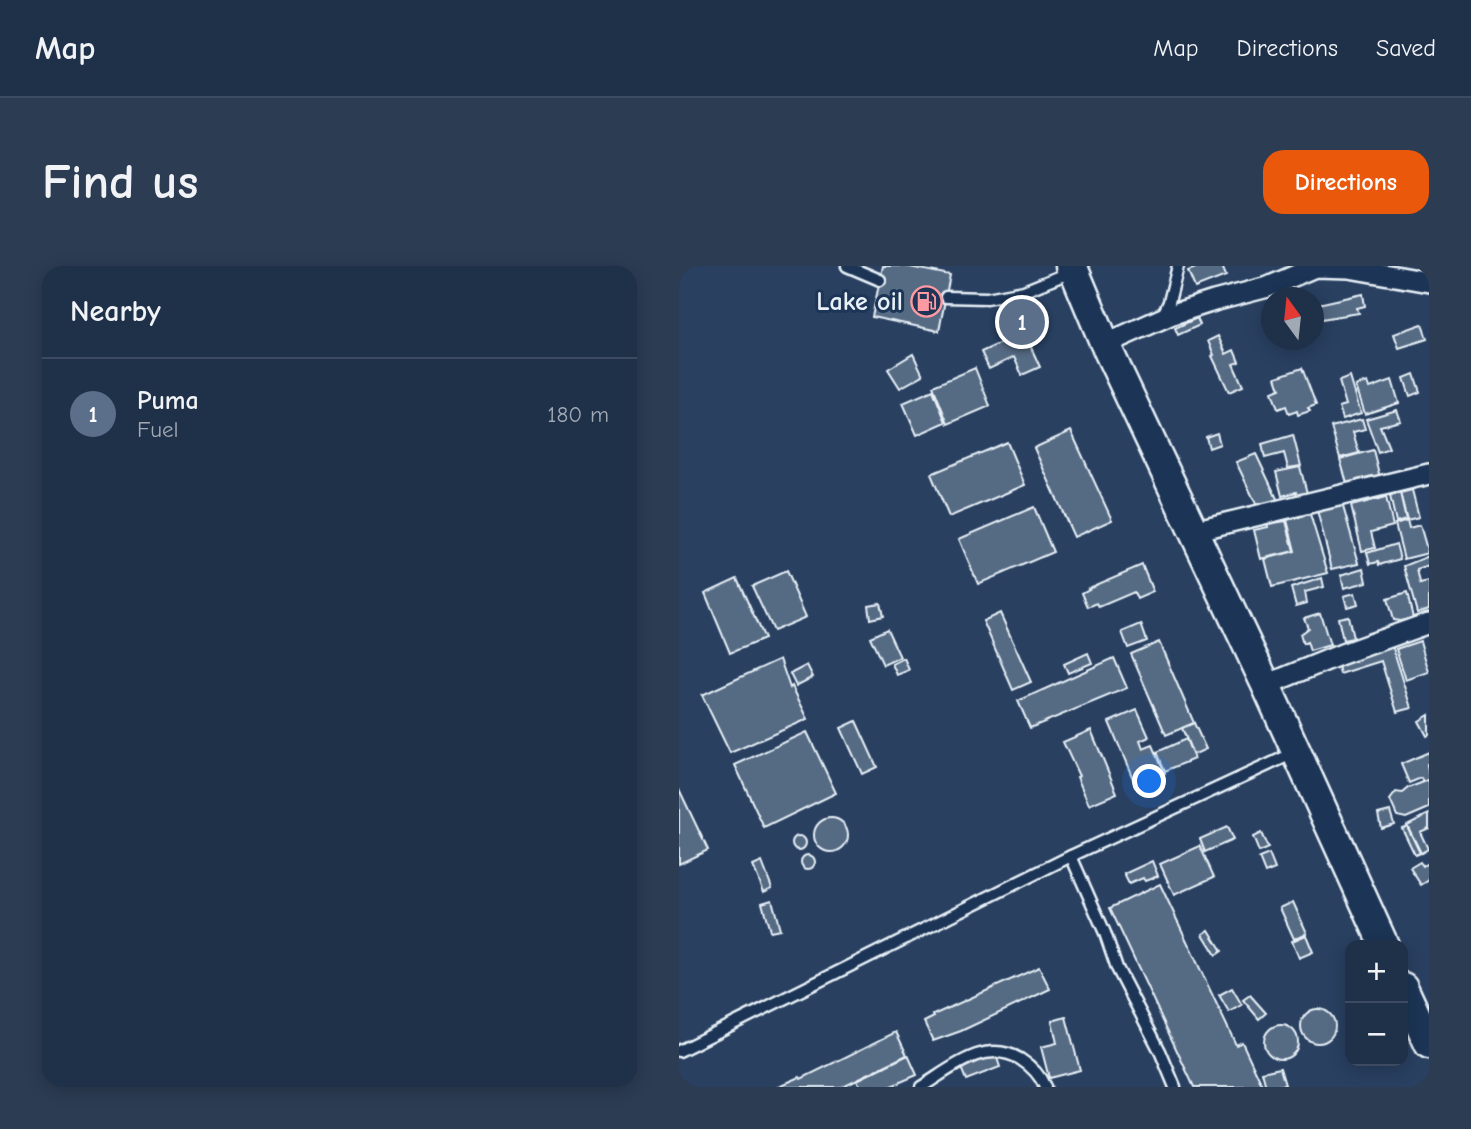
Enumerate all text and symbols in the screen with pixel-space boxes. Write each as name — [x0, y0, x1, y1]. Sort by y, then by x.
text: Map — [35, 29, 96, 67]
text: Map — [1153, 34, 1199, 62]
text: Directions — [1237, 34, 1338, 62]
text: Saved — [1376, 34, 1436, 62]
button: Directions — [1263, 150, 1429, 214]
text: Find us — [42, 154, 198, 210]
fuel station icon: Lake oil — [909, 284, 943, 318]
place label: Lake oil — [816, 287, 903, 317]
north arrow — [1261, 287, 1324, 350]
text: Nearby — [70, 294, 161, 329]
pin: 1 — [999, 296, 1045, 348]
text: Puma — [137, 386, 199, 416]
text: 1 — [88, 401, 98, 428]
text: 180 m — [547, 401, 609, 428]
text: Fuel — [137, 416, 179, 443]
your location — [1132, 764, 1166, 798]
map controls — [1345, 940, 1408, 1066]
button: + — [1345, 940, 1408, 1003]
button: − — [1345, 1003, 1408, 1066]

